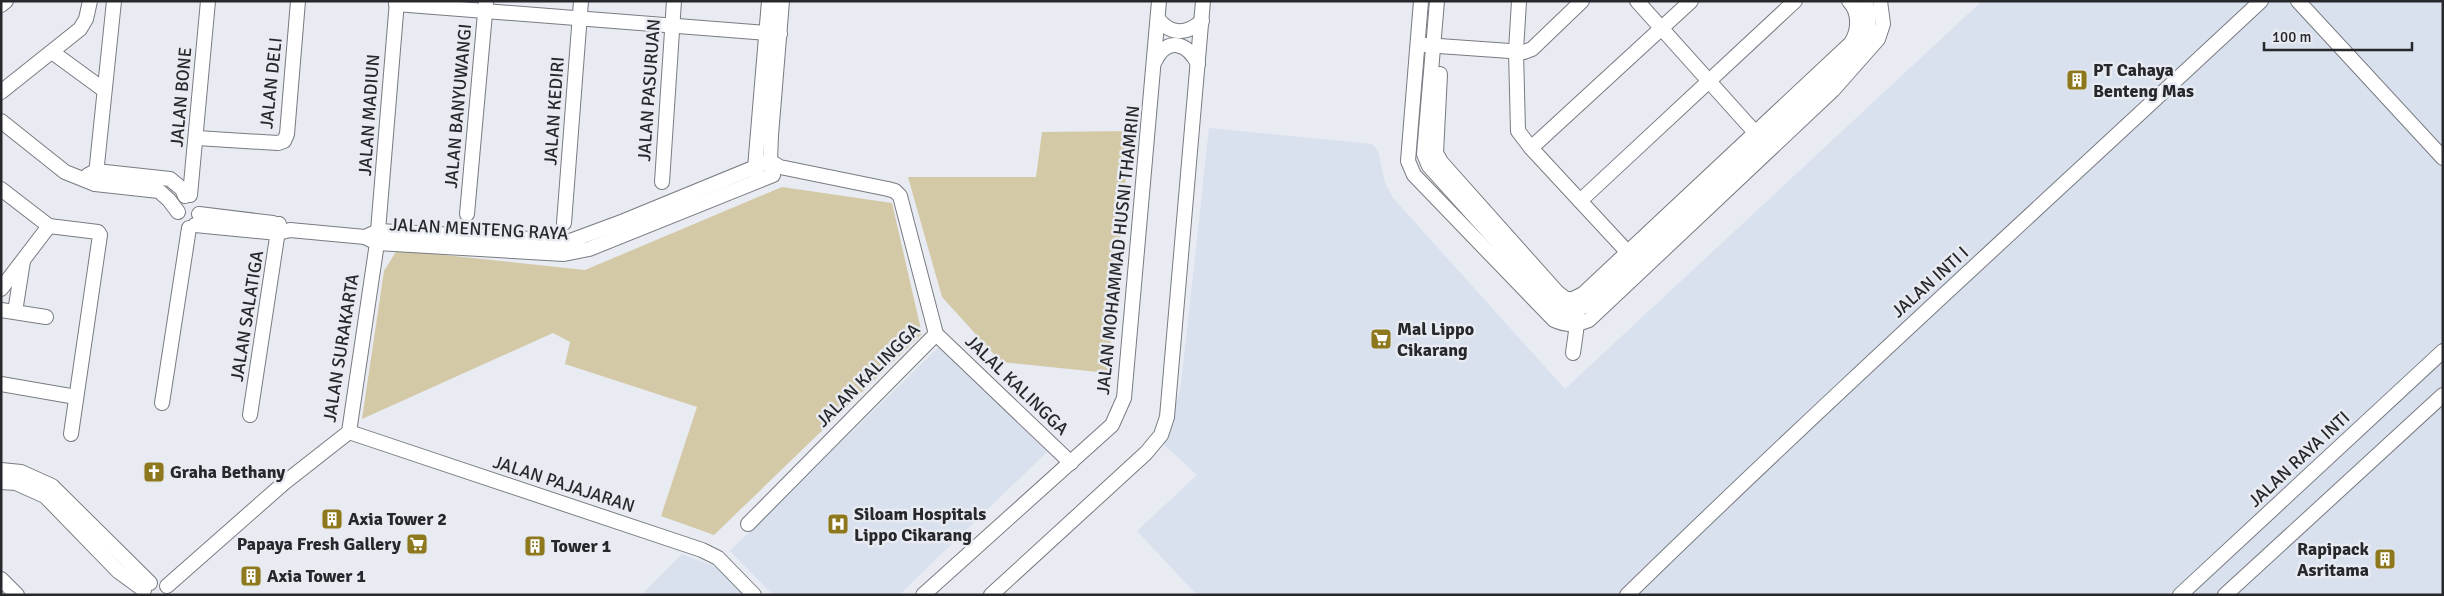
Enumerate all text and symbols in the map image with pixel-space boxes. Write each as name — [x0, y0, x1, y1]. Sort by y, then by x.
street label: JALAN PASURUAN — [633, 18, 665, 162]
scale bar — [2264, 20, 2412, 52]
street label: JALAN BANYUWANGI — [440, 23, 476, 189]
text: 100 m — [2272, 28, 2312, 46]
street label: JALAN DELI — [255, 36, 287, 130]
street label: JALAN BONE — [166, 46, 196, 148]
street label: JALAN MADIUN — [354, 53, 384, 177]
street label: JALAN KEDIRI — [539, 56, 569, 166]
place label: PT Cahaya Benteng Mas — [2093, 59, 2194, 102]
building icon: PT Cahaya Benteng Mas — [2065, 68, 2089, 92]
street label: JALAN MOHAMMAD HUSNI THAMRIN — [1092, 104, 1144, 396]
street label: JALAN MENTENG RAYA — [389, 213, 569, 245]
street label: JALAN INTI I — [1887, 242, 1973, 322]
street label: JALAN SALATIGA — [226, 249, 268, 383]
street label: JALAN SURAKARTA — [318, 272, 364, 424]
place label: Mal Lippo Cikarang — [1397, 318, 1474, 361]
street label: JALAN KALINGGA — [812, 319, 924, 431]
supermarket icon: Mal Lippo Cikarang — [1369, 327, 1393, 351]
street label: JALAL KALINGGA — [961, 330, 1073, 440]
street label: JALAN RAYA INTI — [2244, 406, 2354, 512]
street label: JALAN PAJAJARAN — [490, 451, 638, 517]
church icon: Graha Bethany — [142, 460, 166, 484]
place label: Graha Bethany — [170, 461, 285, 483]
place label: Siloam Hospitals Lippo Cikarang — [854, 503, 986, 546]
building icon: Axia Tower 2 — [320, 507, 344, 531]
place label: Axia Tower 2 — [348, 508, 447, 530]
hospital icon: Siloam Hospitals Lippo Cikarang — [826, 512, 850, 536]
supermarket icon: Papaya Fresh Gallery — [405, 532, 429, 556]
place label: Papaya Fresh Gallery — [237, 533, 401, 555]
building icon: Tower 1 — [523, 534, 547, 558]
place label: Tower 1 — [551, 535, 611, 557]
place label: Rapipack Asritama — [2297, 538, 2370, 581]
building icon: Rapipack Asritama — [2373, 547, 2397, 571]
building icon: Axia Tower 1 — [239, 564, 263, 588]
place label: Axia Tower 1 — [267, 565, 366, 587]

